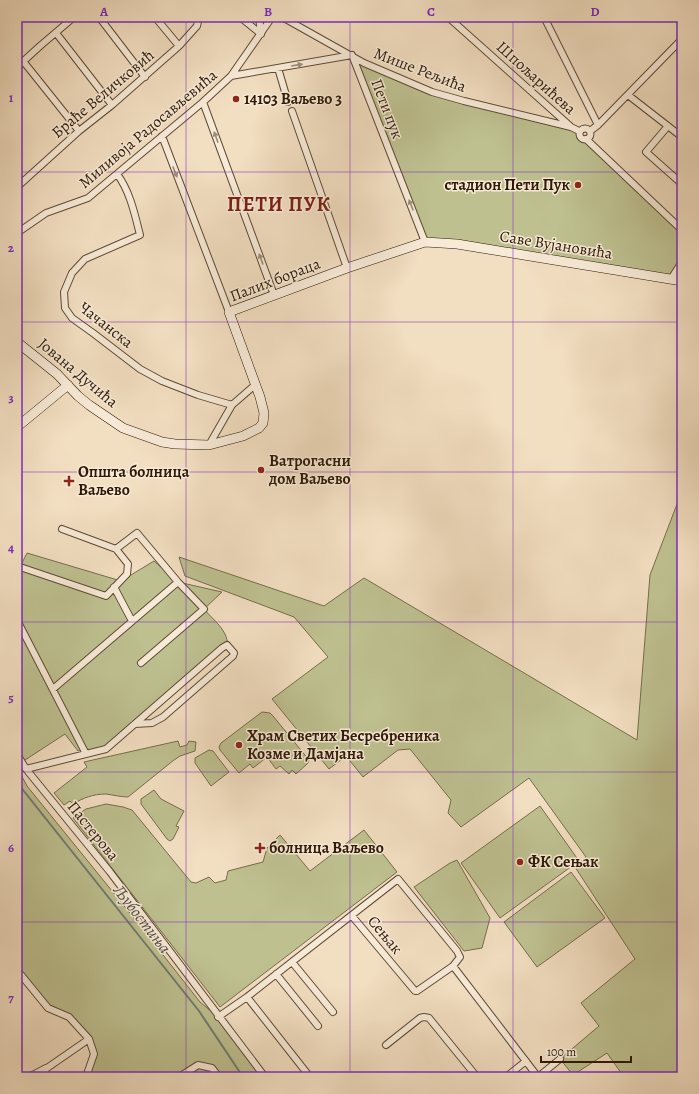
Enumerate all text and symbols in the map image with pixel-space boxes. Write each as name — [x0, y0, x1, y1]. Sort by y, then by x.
text: A — [99, 3, 109, 20]
text: B — [264, 3, 272, 20]
text: C — [427, 3, 435, 20]
text: D — [590, 3, 600, 20]
street label: Шпољарићева — [491, 36, 581, 120]
street label: Мише Рељића — [371, 42, 470, 98]
street label: Браће Величковић — [47, 44, 159, 143]
one-way arrow — [291, 61, 303, 67]
street label: Миливоја Радосављевића — [74, 64, 222, 193]
street label: Пети пук — [366, 76, 408, 142]
place label: 14103 Ваљево 3 — [244, 88, 342, 110]
text: 1 — [9, 89, 14, 106]
marker: 14103 Ваљево 3 — [231, 94, 241, 104]
one-way arrow — [212, 130, 218, 142]
one-way arrow — [173, 167, 179, 179]
place label: стадион Пети Пук — [444, 174, 570, 196]
marker: стадион Пети Пук — [573, 180, 583, 190]
district label: ПЕТИ ПУК — [227, 191, 331, 218]
one-way arrow — [407, 199, 413, 211]
street label: Саве Вујановића — [498, 225, 615, 265]
text: 2 — [8, 239, 15, 256]
street label: Палих бораца — [227, 252, 324, 307]
one-way arrow — [257, 252, 263, 264]
street label: Чачанска — [74, 297, 138, 354]
street label: Јована Дучића — [33, 333, 123, 413]
text: 3 — [8, 389, 14, 406]
place label: Ватрогасни дом Ваљево — [268, 450, 351, 490]
place label: Општа болница Ваљево — [78, 461, 190, 501]
marker: Ватрогасни дом Ваљево — [256, 465, 266, 475]
marker: Општа болница Ваљево — [63, 475, 75, 487]
text: 4 — [8, 539, 14, 556]
text: 5 — [8, 689, 14, 706]
place label: Храм Светих Бесребреника Козме и Дамјана — [247, 725, 440, 765]
marker: Храм Светих Бесребреника Козме и Дамјана — [234, 740, 244, 750]
street label: Пастерова — [62, 796, 124, 866]
place label: болница Ваљево — [269, 837, 384, 859]
text: 6 — [8, 839, 14, 856]
marker: болница Ваљево — [254, 842, 266, 854]
place label: ФК Сењак — [528, 851, 599, 873]
marker: ФК Сењак — [515, 857, 525, 867]
water label: Љубостиња — [107, 879, 176, 958]
street label: Сењак — [362, 911, 408, 959]
text: 7 — [8, 989, 14, 1006]
scale bar — [541, 1038, 631, 1064]
text: 100 m — [547, 1044, 576, 1060]

